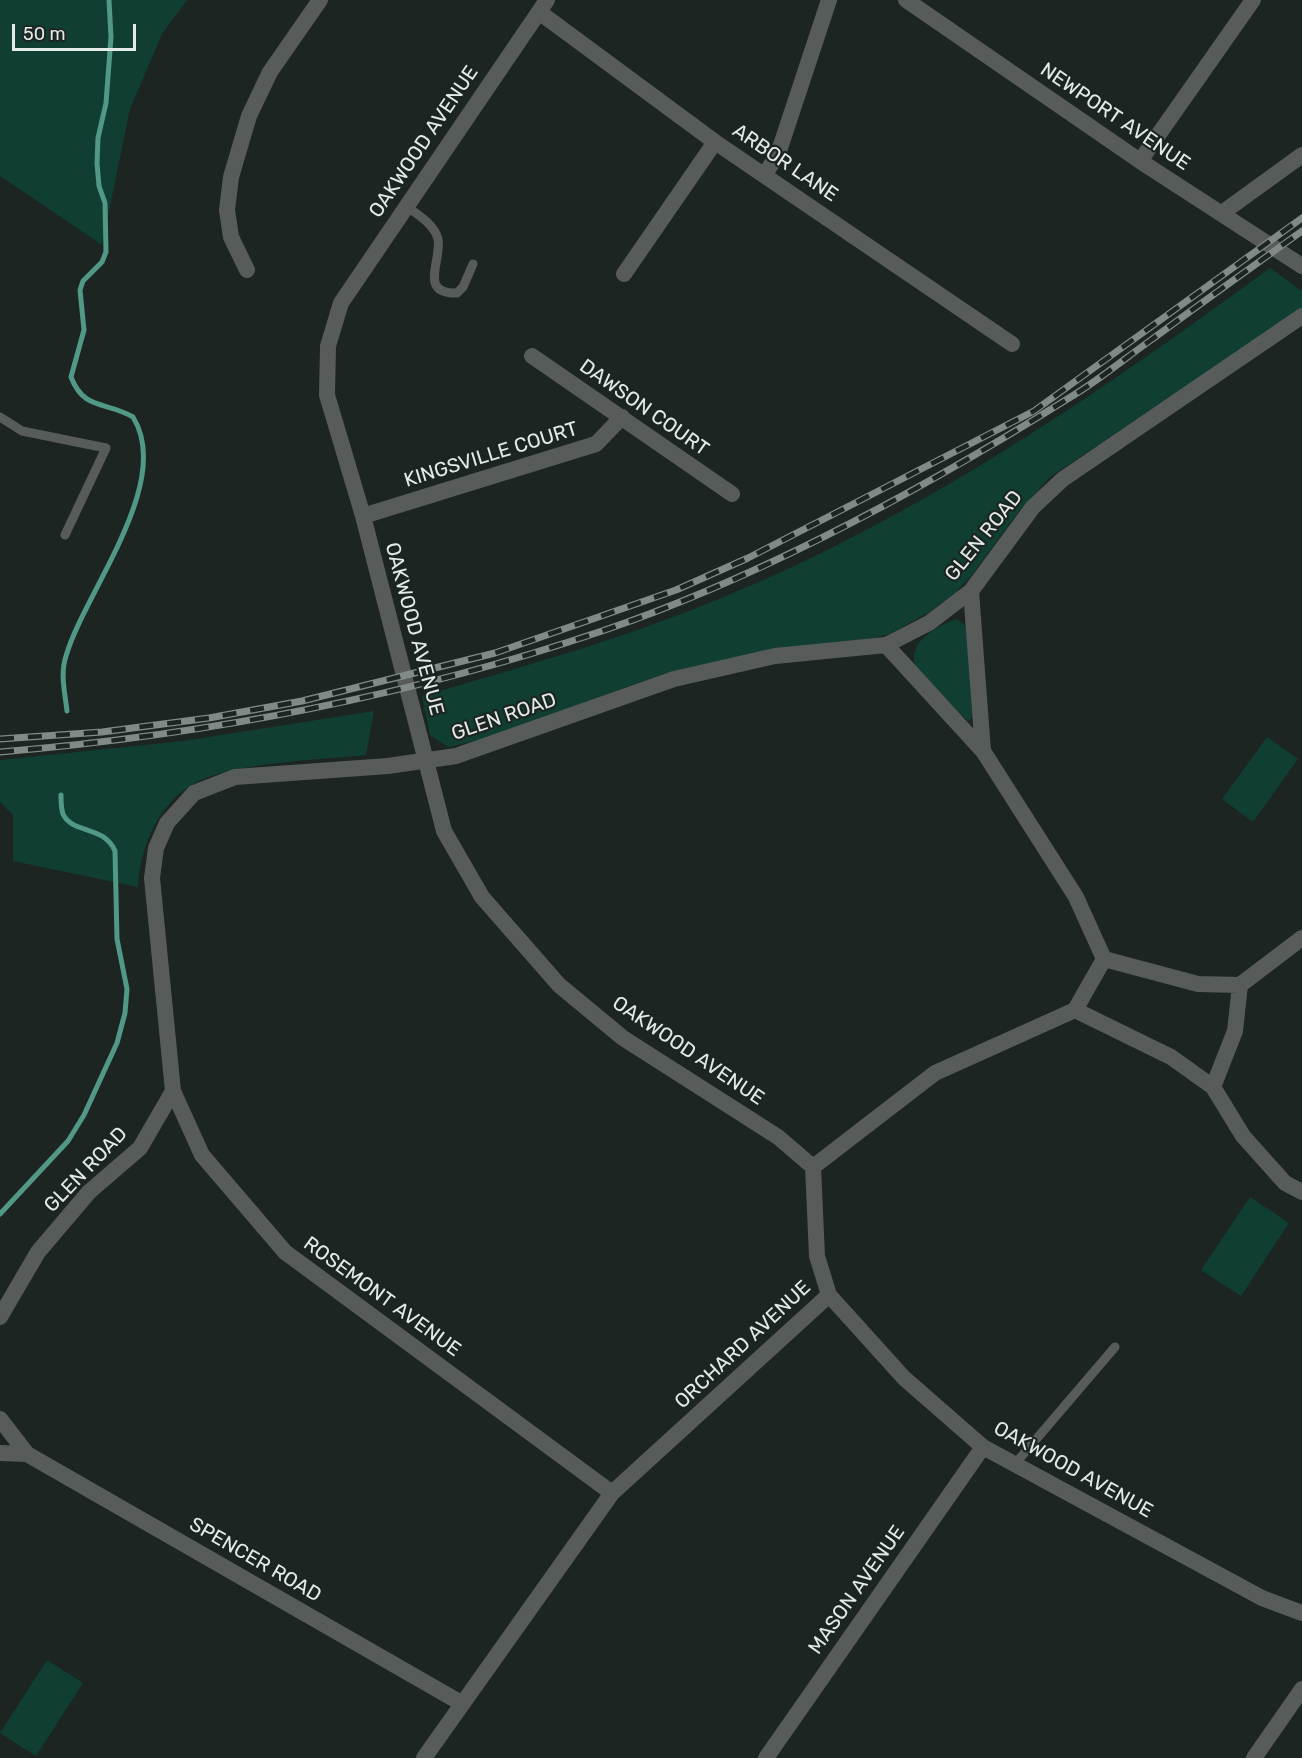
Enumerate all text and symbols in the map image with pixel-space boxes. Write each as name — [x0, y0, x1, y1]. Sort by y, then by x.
scale bar — [15, 12, 140, 50]
text: 50 m — [23, 23, 66, 45]
street label: NEWPORT AVENUE — [1036, 58, 1194, 176]
street label: OAKWOOD AVENUE — [364, 62, 484, 222]
street label: ARBOR LANE — [728, 119, 842, 207]
street label: DAWSON COURT — [575, 354, 713, 462]
street label: KINGSVILLE COURT — [401, 417, 581, 493]
street label: GLEN ROAD — [940, 486, 1028, 586]
street label: OAKWOOD AVENUE — [379, 540, 449, 718]
street label: GLEN ROAD — [448, 688, 560, 746]
street label: OAKWOOD AVENUE — [608, 991, 768, 1111]
street label: GLEN ROAD — [39, 1122, 133, 1218]
street label: ROSEMONT AVENUE — [299, 1232, 465, 1362]
street label: ORCHARD AVENUE — [670, 1276, 816, 1414]
street label: OAKWOOD AVENUE — [989, 1416, 1157, 1524]
street label: SPENCER ROAD — [185, 1513, 325, 1607]
street label: MASON AVENUE — [804, 1521, 910, 1659]

